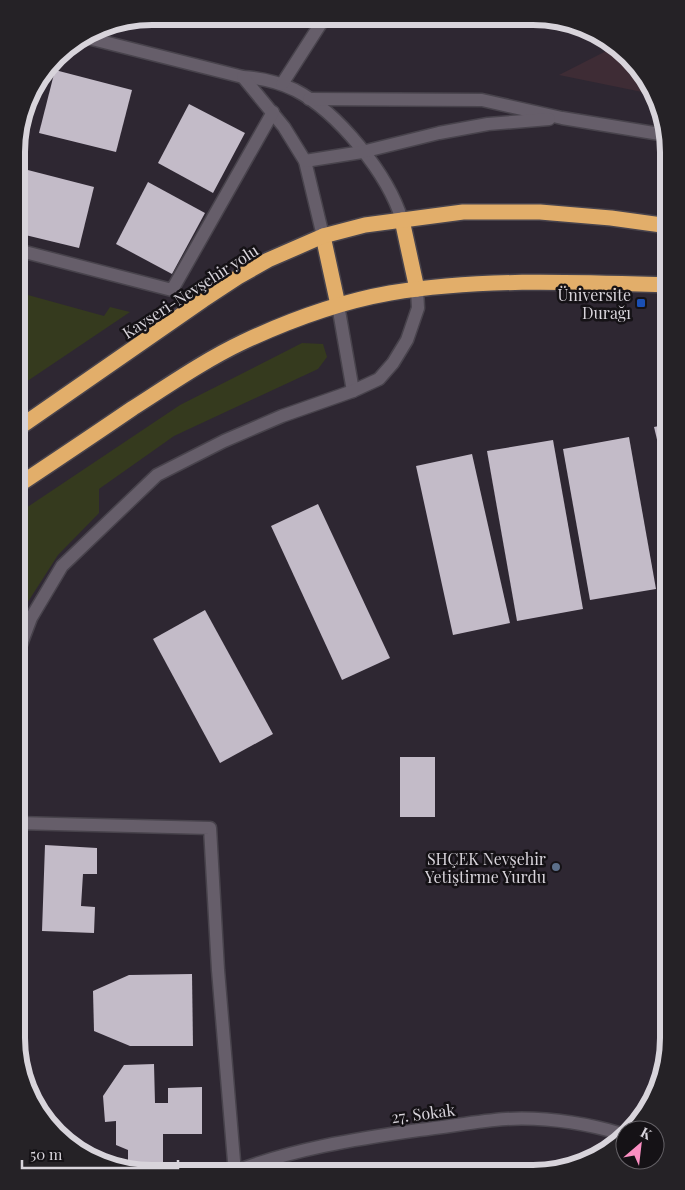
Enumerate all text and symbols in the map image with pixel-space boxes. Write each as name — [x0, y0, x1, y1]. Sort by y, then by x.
street label: Kayseri-Nevşehir yolu — [118, 239, 262, 343]
place label: Üniversite Durağı — [558, 284, 631, 323]
marker: Üniversite Durağı — [635, 297, 647, 309]
place label: SHÇEK Nevşehir Yetiştirme Yurdu — [424, 848, 546, 887]
marker: SHÇEK Nevşehir Yetiştirme Yurdu — [550, 861, 562, 873]
street label: 27. Sokak — [390, 1099, 456, 1127]
north arrow — [615, 1120, 665, 1170]
text: K — [637, 1122, 656, 1144]
scale bar — [22, 1138, 179, 1170]
text: 50 m — [30, 1144, 63, 1164]

